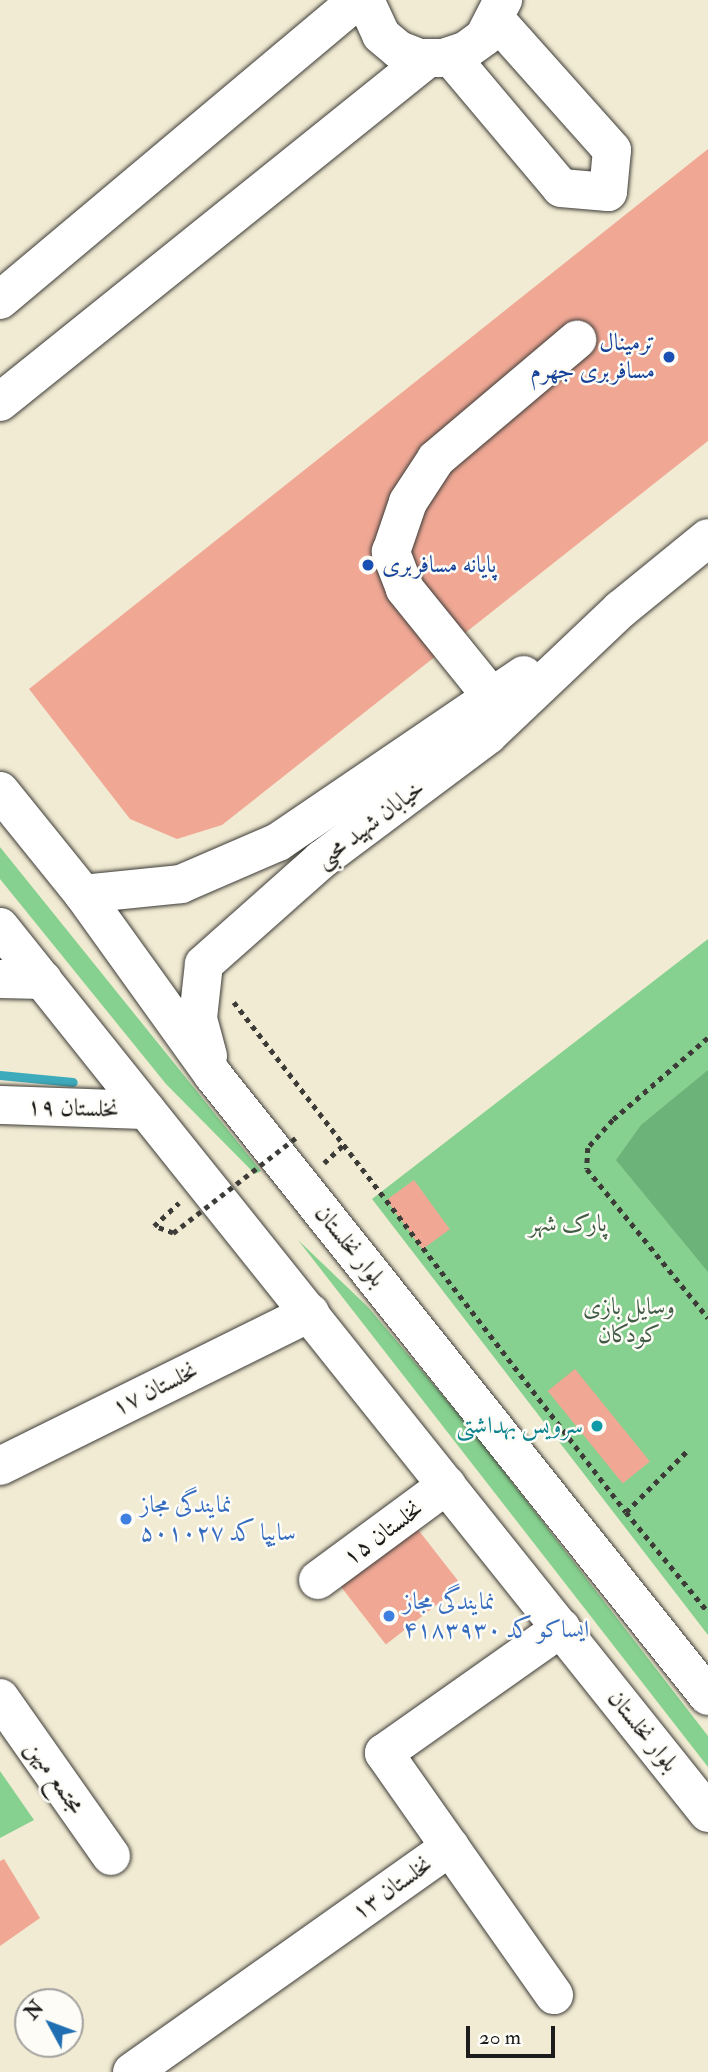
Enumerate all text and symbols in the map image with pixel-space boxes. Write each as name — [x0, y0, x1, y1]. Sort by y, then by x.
place label: ترمینال مسافربری جهرم — [530, 329, 655, 385]
marker: ترمینال مسافربری جهرم — [661, 349, 677, 365]
place label: پایانه مسافربری — [382, 551, 496, 579]
marker: پایانه مسافربری — [360, 557, 376, 573]
street label: خیابان شهید محبی — [310, 774, 430, 874]
street label: نخلستان ۱۹ — [27, 1092, 119, 1124]
street label: بلوار نخلستان — [308, 1199, 392, 1293]
park label: پارک شهر — [529, 1210, 607, 1238]
park label: وسایل بازی کودکان — [583, 1293, 675, 1349]
street label: نخلستان ۱۷ — [107, 1356, 203, 1422]
place label: سرویس بهداشتی — [456, 1412, 583, 1440]
marker: سرویس بهداشتی — [589, 1418, 605, 1434]
place label: نمایندگی مجاز سایپا کد ۵۰۱۰۲۷ — [140, 1491, 296, 1547]
street label: نخلستان ۱۵ — [337, 1494, 429, 1572]
marker: نمایندگی مجاز سایپا کد ۵۰۱۰۲۷ — [118, 1511, 134, 1527]
place label: نمایندگی مجاز ایساکو کد ۴۱۸۳۹۳۰ — [403, 1588, 589, 1644]
marker: نمایندگی مجاز ایساکو کد ۴۱۸۳۹۳۰ — [381, 1608, 397, 1624]
street label: بلوار نخلستان — [601, 1684, 685, 1778]
street label: مجتمع میهن — [19, 1735, 91, 1819]
street label: نخلستان ۱۳ — [346, 1850, 438, 1926]
north arrow — [14, 1988, 84, 2058]
text: N — [20, 1996, 49, 2025]
scale bar — [470, 2012, 559, 2056]
text: 20 m — [479, 2024, 521, 2051]

